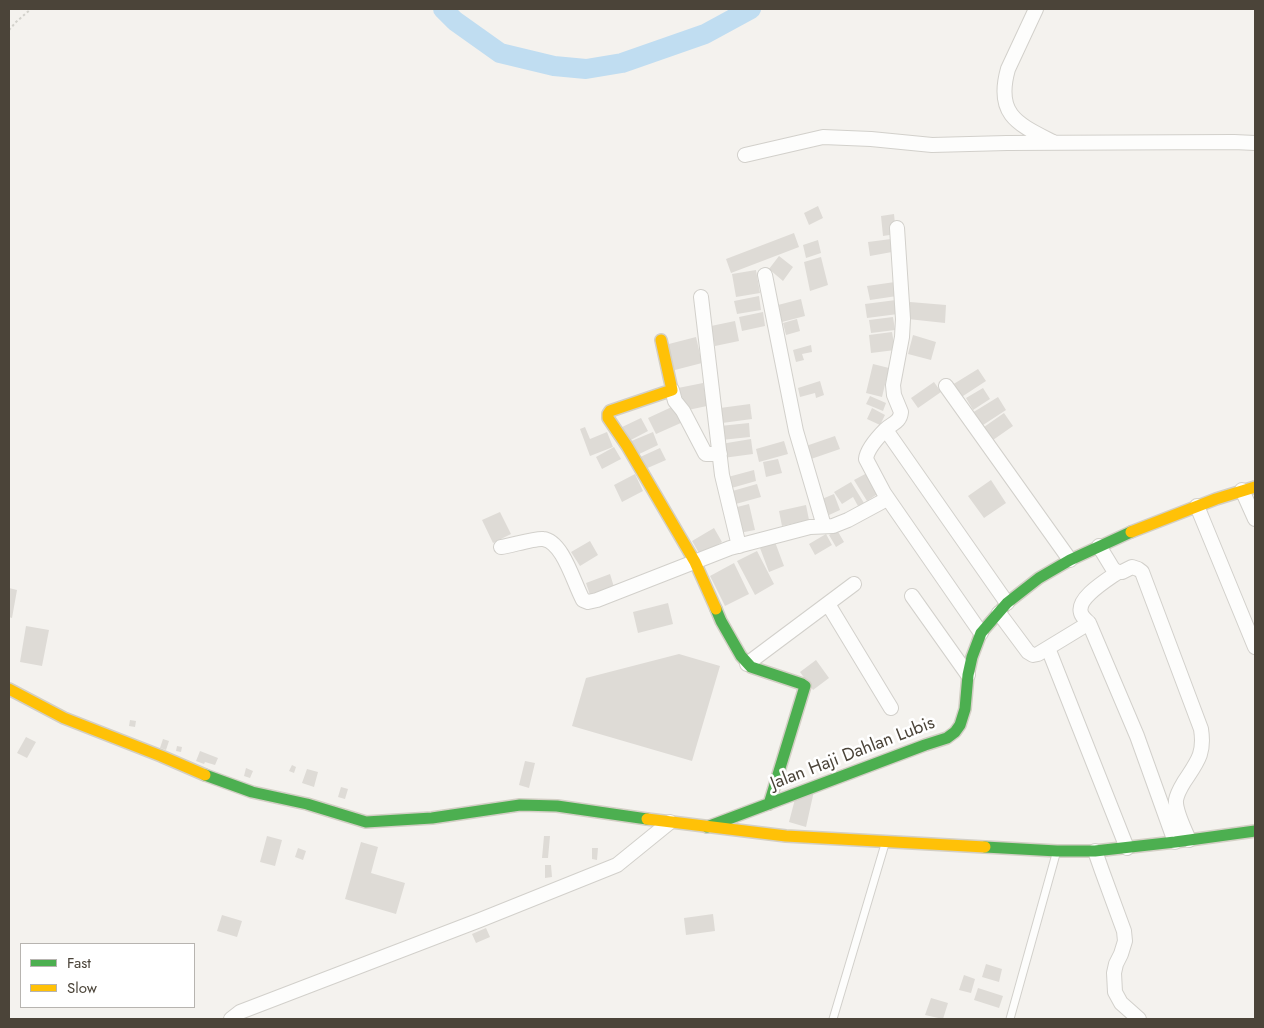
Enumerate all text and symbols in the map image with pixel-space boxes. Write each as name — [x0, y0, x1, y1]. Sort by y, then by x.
street label: Jalan Haji Dahlan Lubis — [768, 713, 938, 795]
legend — [20, 943, 195, 1008]
text: Fast — [67, 952, 91, 974]
text: Slow — [67, 977, 97, 999]

